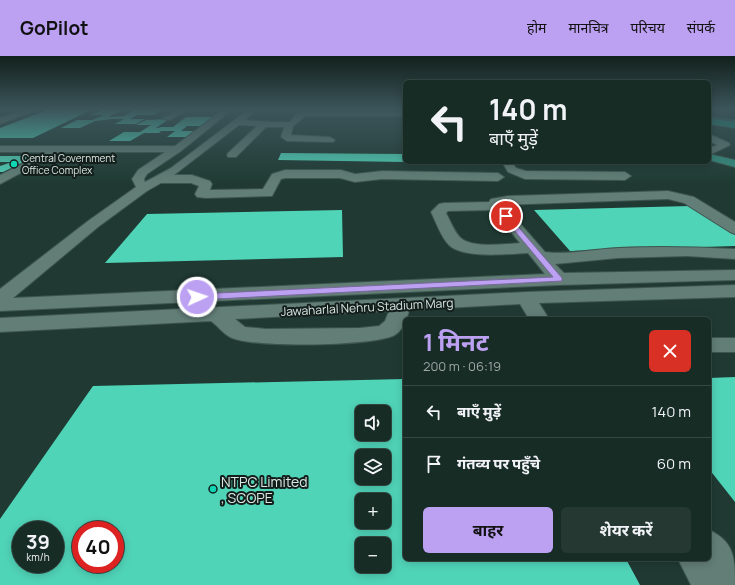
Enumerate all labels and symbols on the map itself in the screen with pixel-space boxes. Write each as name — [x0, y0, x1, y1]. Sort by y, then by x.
place label: Central Government Office Complex — [22, 151, 115, 177]
marker: Central Government Office Complex — [9, 159, 19, 169]
pin — [489, 199, 523, 233]
position arrow — [176, 276, 218, 318]
street label: Jawaharlal Nehru Stadium Marg — [280, 294, 454, 320]
place label: NTPC Limited , SCOPE — [221, 472, 308, 507]
marker: NTPC Limited , SCOPE — [208, 484, 218, 494]
speed limit sign: 40 — [72, 521, 124, 573]

